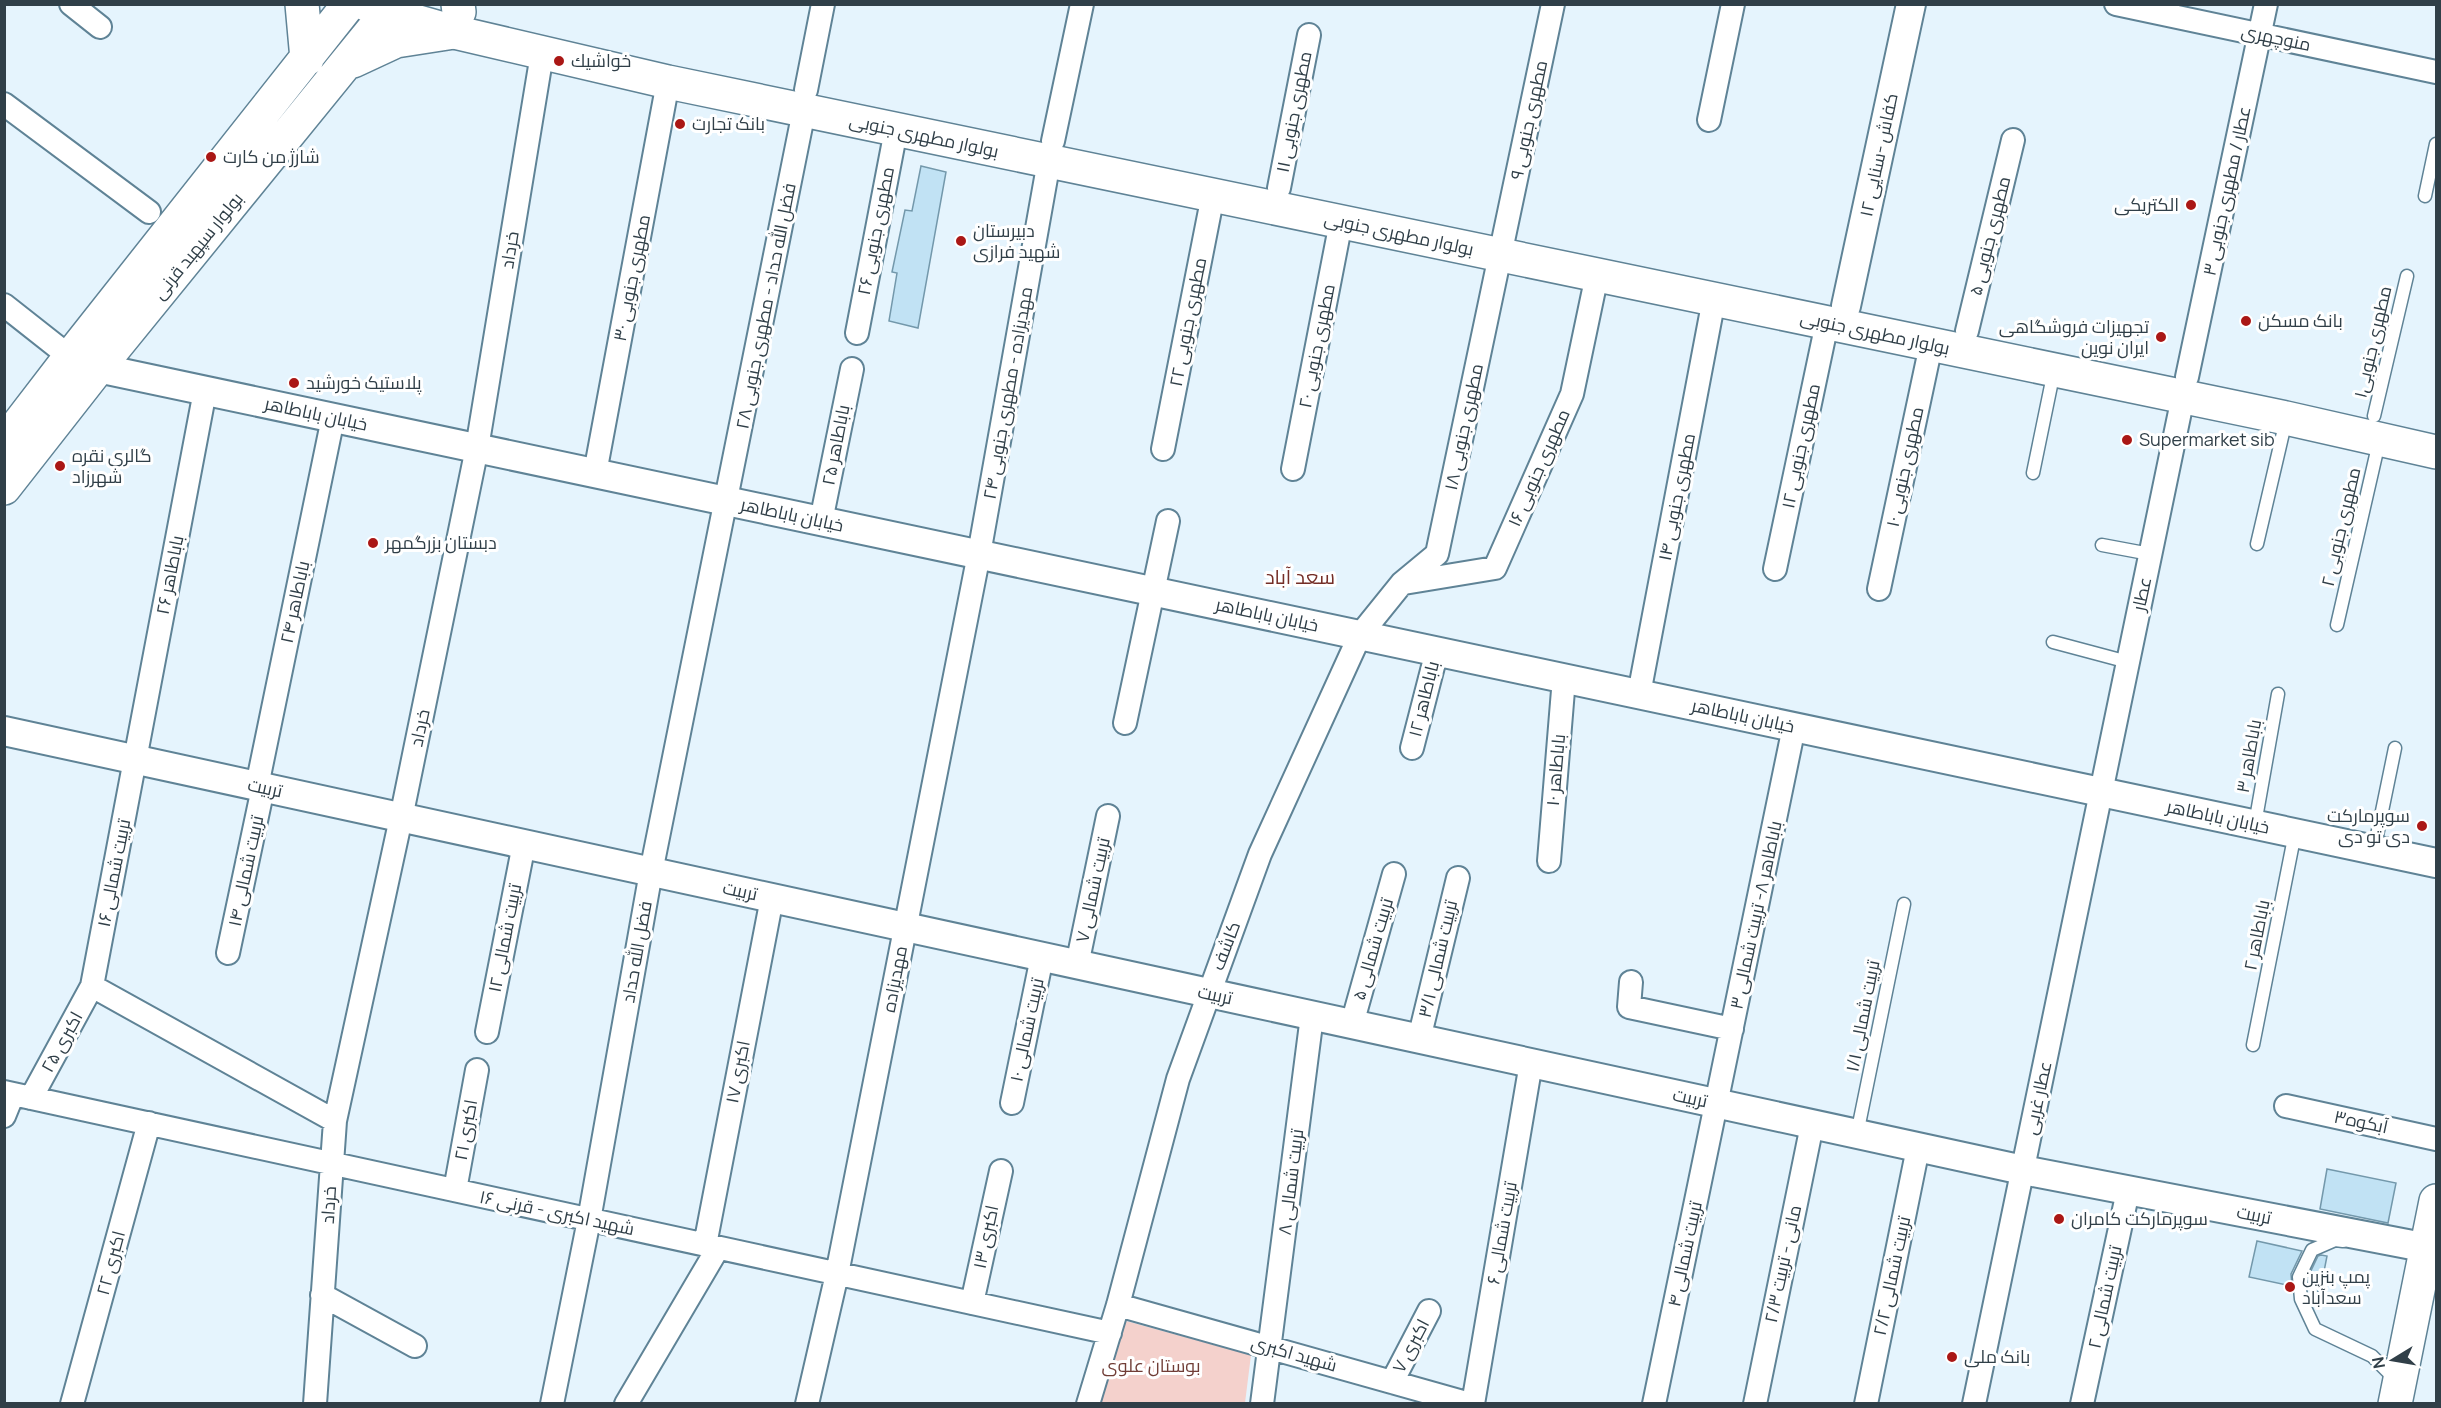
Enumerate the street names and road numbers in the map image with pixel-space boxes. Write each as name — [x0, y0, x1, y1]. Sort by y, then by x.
street label: منوچهری — [2239, 18, 2313, 57]
street label: مطهری جنوبی ۱۱ — [1269, 49, 1317, 175]
street label: مطهری جنوبی ۹ — [1504, 58, 1552, 182]
street label: کفاش -سنایی ۱۲ — [1853, 91, 1903, 219]
street label: عطار / مطهری جنوبی ۳ — [2196, 104, 2256, 278]
street label: بولوار مطهری جنوبی — [847, 107, 1001, 163]
street label: مطهری جنوبی ۲۶ — [851, 165, 899, 297]
street label: مطهری جنوبی ۵ — [1963, 174, 2015, 298]
street label: فضل الله حداد - مطهری جنوبی ۲۸ — [729, 181, 801, 431]
street label: بولوار سپهبد قرنی — [147, 187, 248, 304]
street label: بولوار مطهری جنوبی — [1322, 205, 1476, 261]
street label: مطهری جنوبی ۳۰ — [607, 212, 655, 343]
street label: خرداد — [494, 229, 524, 270]
street label: مطهری جنوبی ۲۲ — [1163, 255, 1211, 388]
street label: مطهری جنوبی ۲۰ — [1292, 282, 1340, 410]
street label: مطهری جنوبی۱ — [2348, 284, 2397, 400]
street label: مهدیزاده - مطهری جنوبی ۲۴ — [976, 285, 1038, 501]
street label: بولوار مطهری جنوبی — [1798, 304, 1952, 360]
street label: مطهری جنوبی ۱۸ — [1438, 361, 1488, 492]
street label: مطهری جنوبی ۱۲ — [1775, 381, 1825, 510]
street label: خیابان باباطاهر — [261, 390, 370, 436]
street label: باباطاهر ۲۵ — [815, 402, 855, 487]
street label: مطهری جنوبی ۱۶ — [1501, 405, 1575, 530]
street label: مطهری جنوبی ۱۰ — [1880, 405, 1928, 529]
street label: مطهری جنوبی ۱۴ — [1652, 431, 1700, 563]
street label: مطهری جنوبی ۲ — [2315, 465, 2365, 589]
street label: خیابان باباطاهر — [737, 491, 846, 537]
street label: باباطاهر ۲۶ — [150, 533, 188, 617]
street label: باباطاهر ۲۴ — [274, 558, 314, 645]
street label: عطار — [2126, 575, 2156, 614]
street label: خیابان باباطاهر — [1212, 591, 1321, 637]
street label: باباطاهر ۱۲ — [1402, 658, 1444, 739]
street label: خیابان باباطاهر — [1688, 692, 1797, 738]
street label: خرداد — [403, 707, 435, 749]
street label: باباطاهر ۳ — [2230, 717, 2266, 795]
street label: باباطاهر ۱۰ — [1540, 733, 1570, 807]
street label: تربیت — [246, 772, 285, 802]
street label: خیابان باباطاهر — [2163, 793, 2272, 839]
street label: تربیت شمالی ۱۴ — [222, 813, 269, 929]
street label: تربیت شمالی ۱۶ — [91, 817, 135, 929]
street label: باباطاهر ۸- تربیت شمالی ۳ — [1723, 818, 1787, 1011]
street label: تربیت شمالی ۷ — [1069, 835, 1115, 944]
street label: تربیت — [721, 875, 760, 905]
street label: تربیت شمالی ۱۲ — [482, 881, 526, 994]
street label: تربیت شمالی ۵ — [1346, 895, 1398, 1003]
street label: تربیت شمالی ۳/۱ — [1412, 897, 1462, 1020]
street label: باباطاهر ۲ — [2237, 897, 2275, 972]
street label: فضل الله حداد — [615, 899, 657, 1005]
street label: کاشف — [1205, 918, 1245, 973]
street label: مهدیزاده — [876, 943, 912, 1014]
street label: تربیت شمالی ۱/۱ — [1839, 958, 1885, 1074]
street label: تربیت شمالی ۱۰ — [1003, 976, 1049, 1084]
street label: تربیت — [1196, 979, 1235, 1009]
street label: اکبری ۲۵ — [35, 1007, 88, 1076]
street label: اکبری ۱۷ — [719, 1038, 755, 1105]
street label: عطار غربی — [2018, 1059, 2057, 1137]
street label: تربیت — [1671, 1082, 1710, 1112]
street label: اکبری ۲۱ — [448, 1097, 482, 1162]
street label: آبکوه۳ — [2332, 1104, 2391, 1138]
street label: تربیت شمالی ۸ — [1272, 1127, 1308, 1236]
street label: تربیت شمالی ۶ — [1480, 1179, 1522, 1286]
street label: شهید اکبری - قرنی ۱۶ — [478, 1184, 637, 1240]
street label: خرداد — [315, 1185, 341, 1225]
street label: تربیت شمالی ۴ — [1661, 1199, 1707, 1309]
street label: تربیت — [2235, 1199, 2274, 1229]
street label: اکبری ۱۳ — [967, 1203, 1003, 1271]
street label: مانی - تربیت ۲/۳ — [1758, 1203, 1806, 1325]
street label: تربیت شمالی ۲/۲ — [1867, 1214, 1915, 1338]
street label: اکبری ۲۲ — [90, 1228, 130, 1297]
street label: تربیت شمالی ۲ — [2081, 1243, 2127, 1351]
street label: اکبری ۷ — [1386, 1314, 1434, 1377]
street label: شهید اکبری — [1249, 1329, 1340, 1377]

